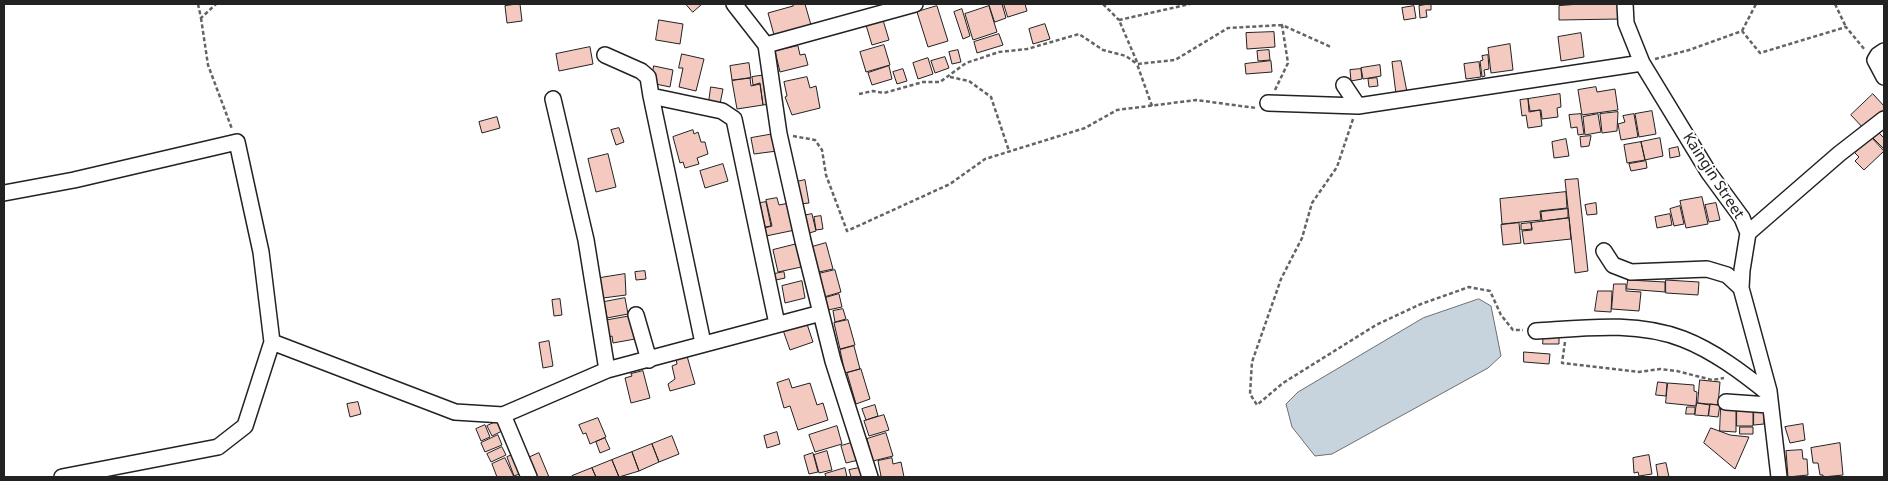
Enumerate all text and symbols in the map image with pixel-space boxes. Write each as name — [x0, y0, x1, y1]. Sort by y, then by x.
street label: Kaingin Street — [1678, 130, 1748, 222]

